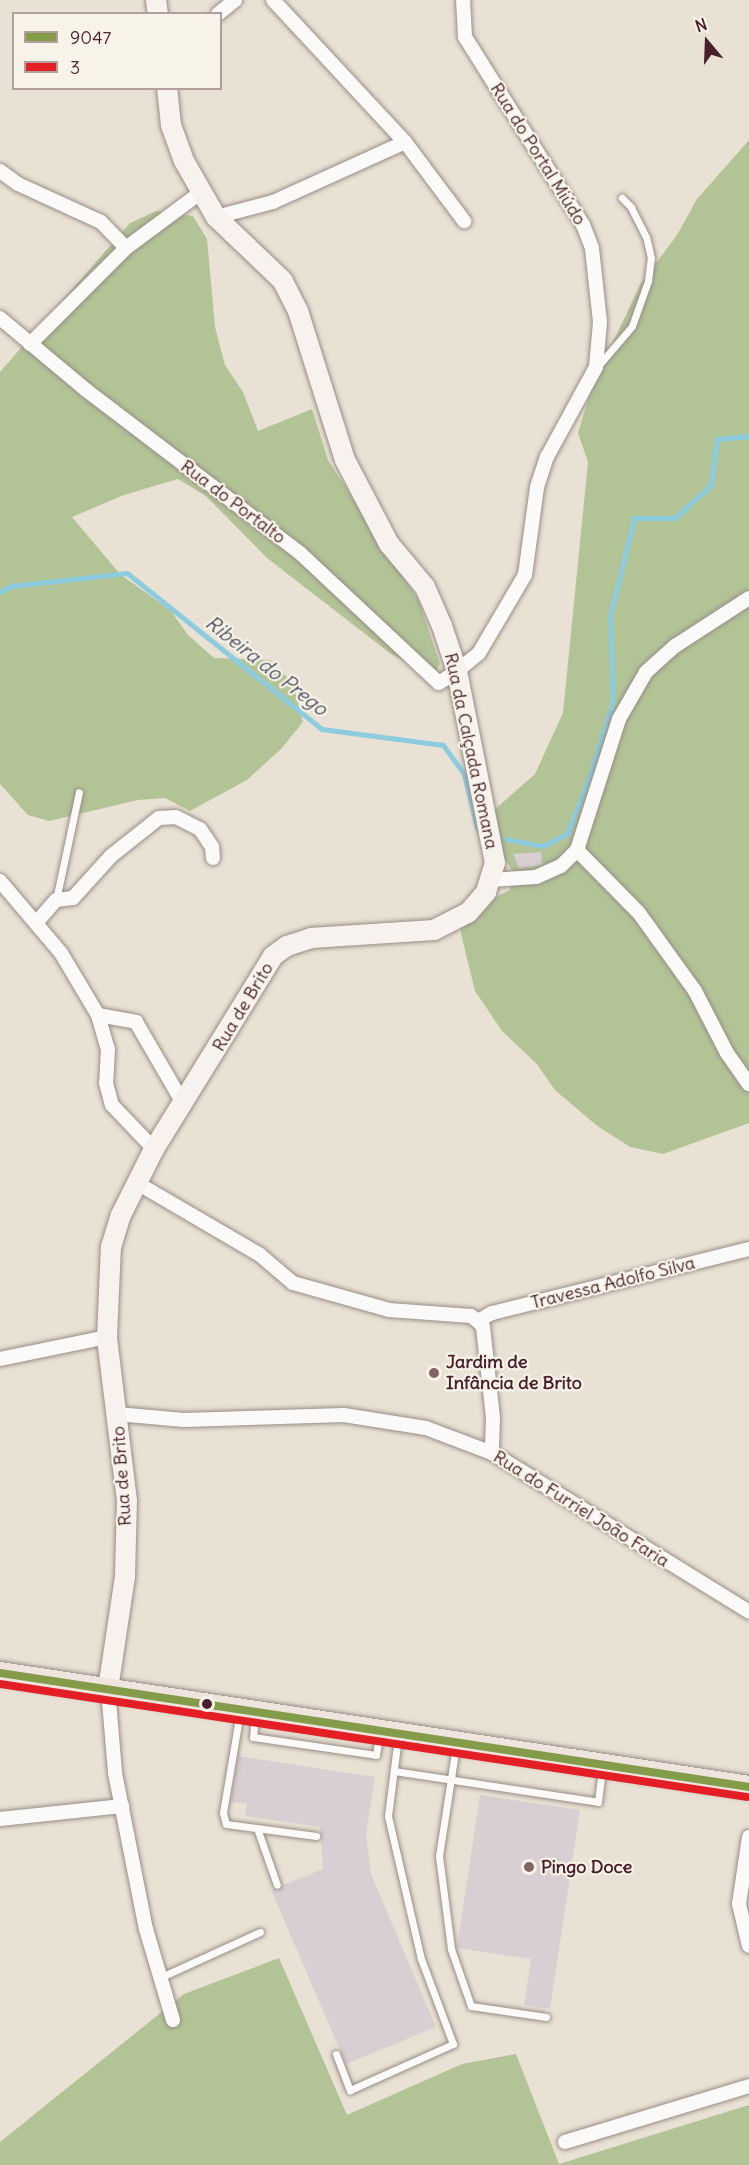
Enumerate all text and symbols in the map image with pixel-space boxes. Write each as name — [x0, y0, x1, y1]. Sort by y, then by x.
legend — [12, 12, 222, 90]
north arrow — [677, 12, 737, 72]
text: N — [693, 14, 710, 36]
text: 9047 — [70, 26, 111, 49]
text: 3 — [70, 56, 80, 79]
street label: Rua do Portal Miúdo — [485, 79, 591, 229]
street label: Rua do Portalto — [176, 456, 290, 548]
water label: Ribeira do Prego — [201, 610, 333, 720]
street label: Rua da Calçada Romana — [440, 651, 502, 851]
street label: Rua de Brito — [208, 959, 278, 1055]
street label: Travessa Adolfo Silva — [529, 1252, 697, 1314]
place label: Jardim de Infância de Brito — [446, 1352, 582, 1394]
marker: Jardim de Infância de Brito — [427, 1366, 441, 1380]
street label: Rua de Brito — [108, 1425, 136, 1527]
street label: Rua do Furriel João Faria — [489, 1446, 673, 1572]
unlabelled marker — [201, 1698, 213, 1710]
place label: Pingo Doce — [541, 1856, 632, 1878]
marker: Pingo Doce — [522, 1860, 536, 1874]

